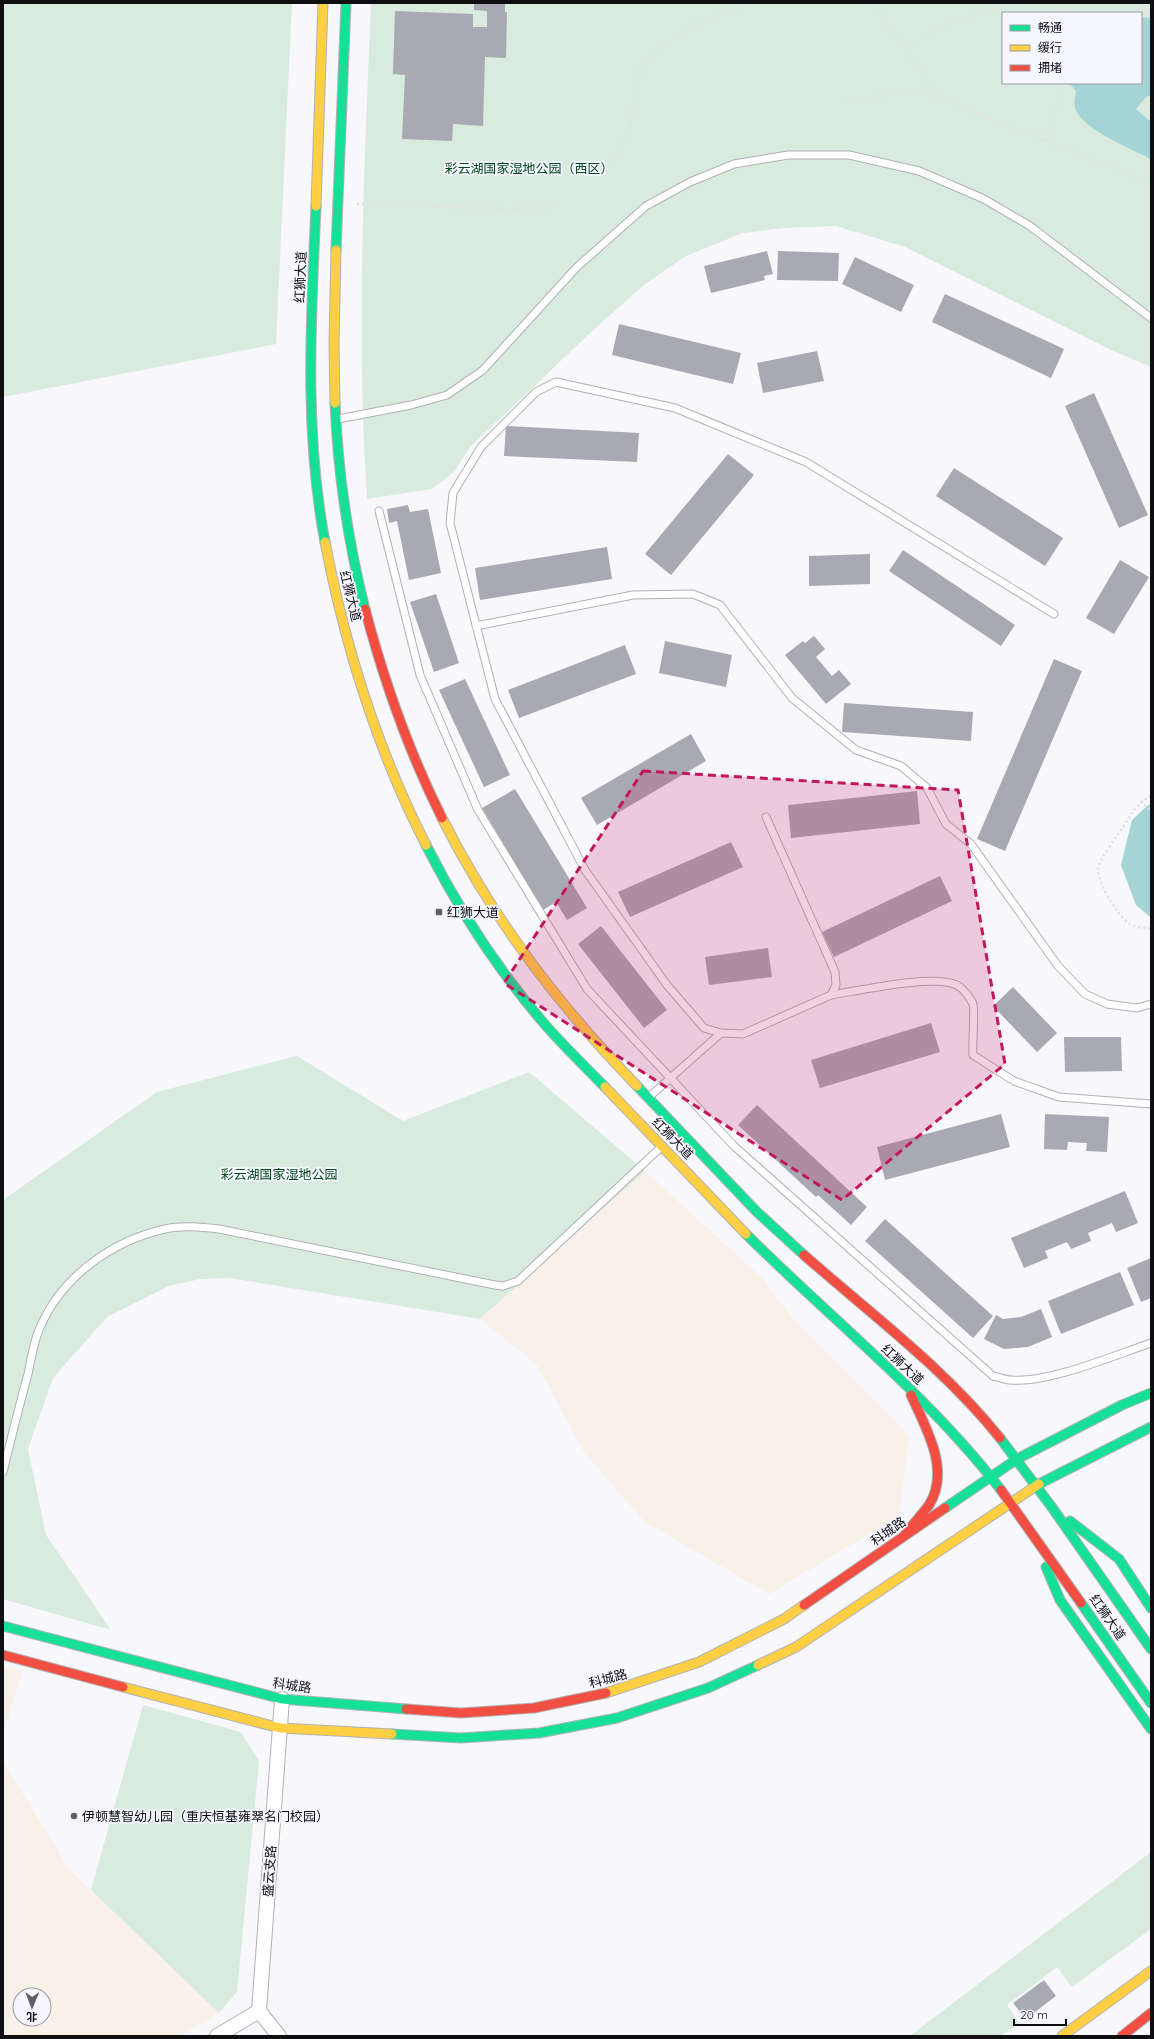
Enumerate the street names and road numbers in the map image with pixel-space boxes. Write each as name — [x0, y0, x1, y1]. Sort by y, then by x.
street label: 红狮大道 — [291, 251, 309, 303]
street label: 红狮大道 — [337, 569, 365, 623]
street label: 红狮大道 — [649, 1114, 697, 1162]
street label: 红狮大道 — [879, 1340, 927, 1388]
street label: 科城路 — [867, 1513, 909, 1549]
street label: 红狮大道 — [1087, 1591, 1129, 1643]
street label: 科城路 — [587, 1665, 629, 1691]
street label: 科城路 — [272, 1674, 312, 1696]
street label: 盛云支路 — [259, 1844, 279, 1898]

